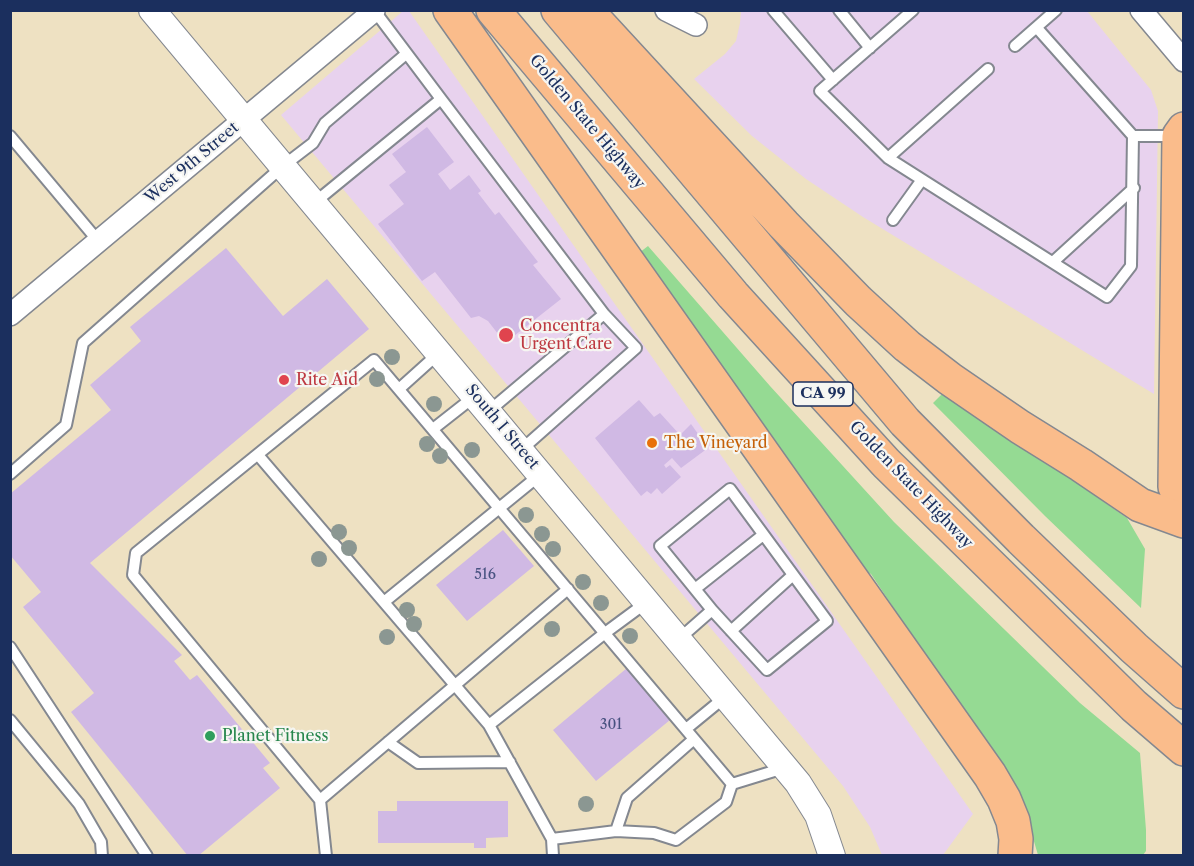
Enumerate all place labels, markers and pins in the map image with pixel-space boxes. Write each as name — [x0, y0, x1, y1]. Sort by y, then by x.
place label: Concentra Urgent Care — [520, 316, 612, 354]
marker: Concentra Urgent Care — [497, 326, 515, 344]
place label: Rite Aid — [296, 370, 358, 390]
marker: Rite Aid — [277, 373, 291, 387]
place label: The Vineyard — [664, 433, 767, 453]
marker: The Vineyard — [645, 436, 659, 450]
place label: Planet Fitness — [222, 726, 328, 746]
marker: Planet Fitness — [203, 729, 217, 743]

